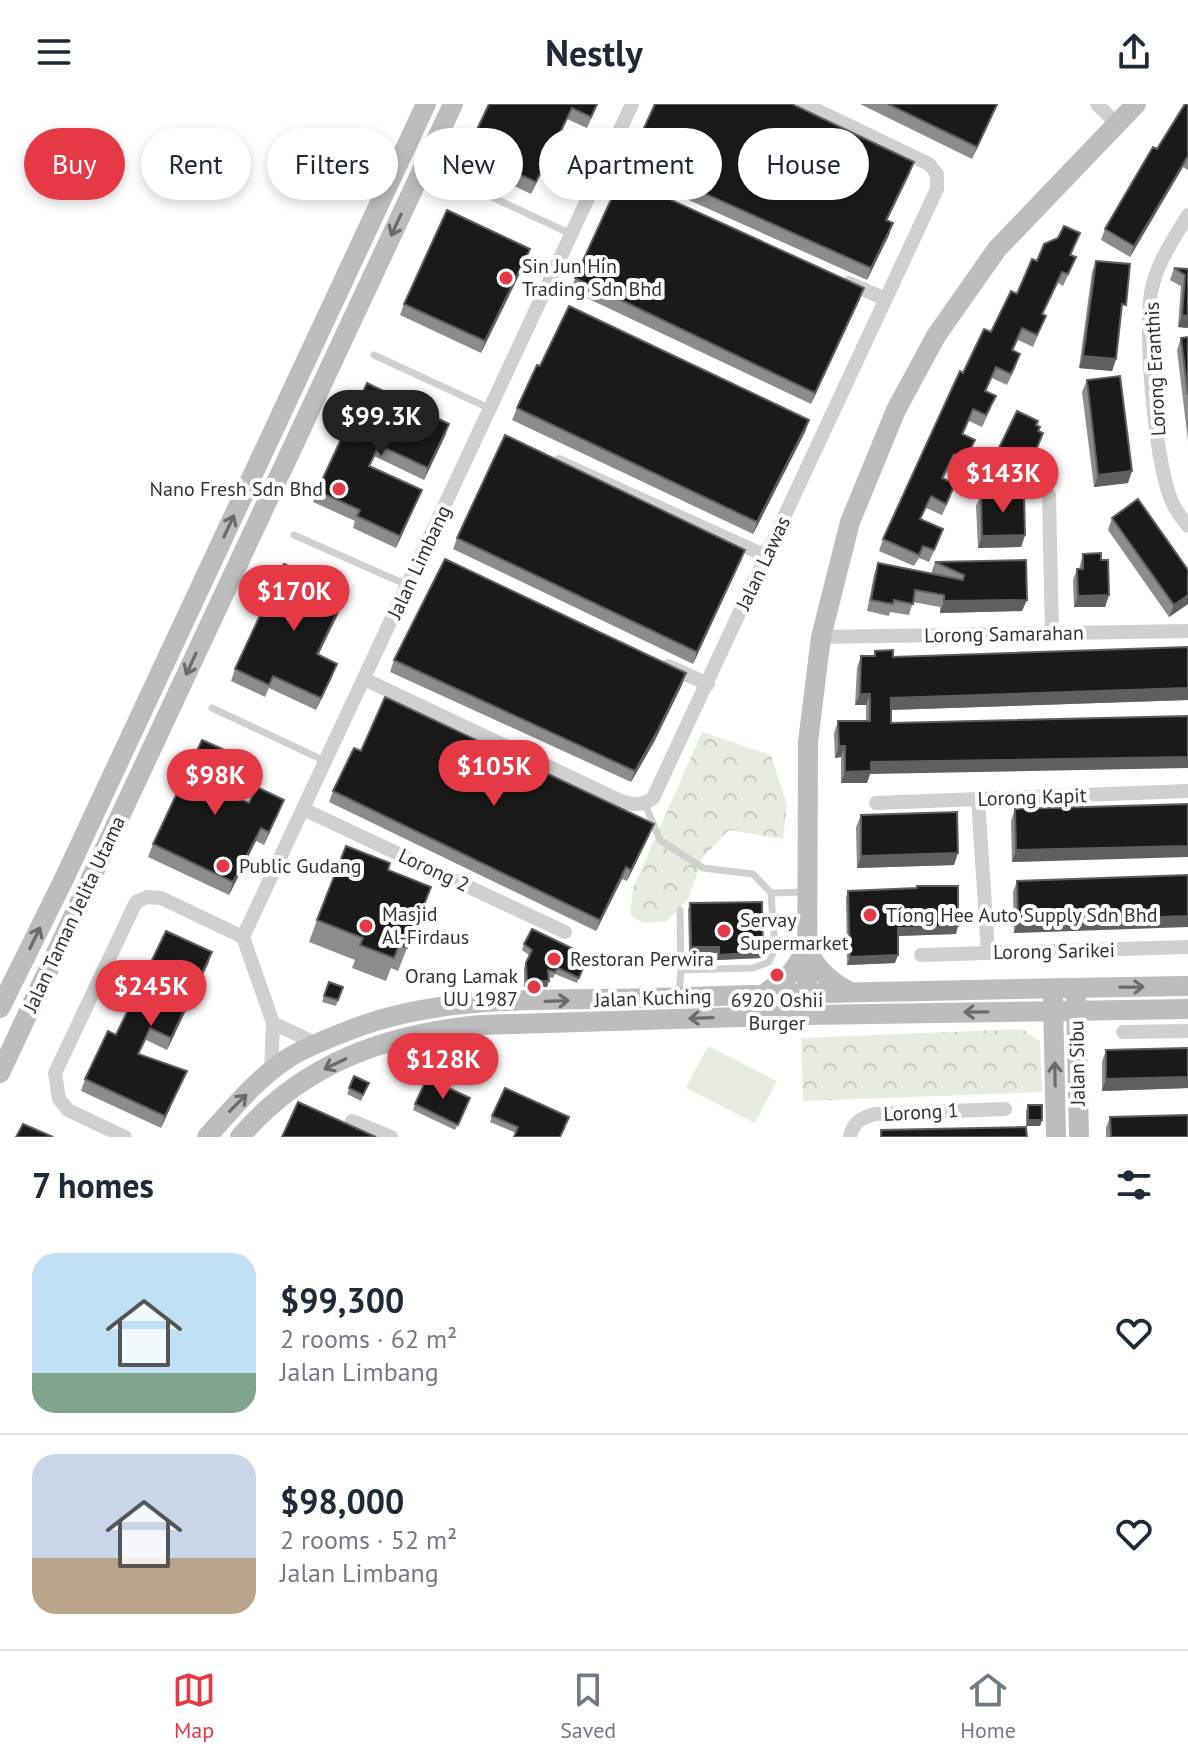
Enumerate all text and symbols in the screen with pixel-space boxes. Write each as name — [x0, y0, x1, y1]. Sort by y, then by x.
text: Nestly — [545, 29, 643, 76]
icon: menu — [32, 30, 76, 74]
icon: share — [1112, 30, 1156, 74]
chip: Buy — [24, 128, 125, 200]
chip: Rent — [141, 128, 251, 200]
chip: Filters — [267, 128, 398, 200]
chip: New — [414, 128, 523, 200]
chip: Apartment — [539, 128, 722, 200]
chip: House — [738, 128, 869, 200]
one-way arrow — [388, 213, 403, 237]
place label: Sin Jun Hin Trading Sdn Bhd — [522, 253, 662, 302]
marker: Sin Jun Hin Trading Sdn Bhd — [497, 269, 515, 287]
street label: Lorong Eranthis — [1139, 301, 1171, 437]
pin: $99.3K — [316, 390, 446, 458]
text: $99.3K — [340, 399, 422, 432]
pin: $143K — [947, 447, 1059, 515]
text: $143K — [965, 456, 1041, 489]
place label: Nano Fresh Sdn Bhd — [150, 476, 323, 502]
marker: Nano Fresh Sdn Bhd — [330, 480, 348, 498]
street label: Jalan Limbang — [381, 501, 457, 624]
street label: Jalan Lawas — [730, 512, 796, 615]
one-way arrow — [222, 514, 237, 538]
pin: $170K — [238, 565, 350, 633]
text: $170K — [256, 574, 332, 607]
street label: Lorong Samarahan — [924, 620, 1084, 648]
one-way arrow — [183, 652, 198, 676]
pin: $105K — [438, 740, 550, 808]
pin: $98K — [168, 749, 262, 817]
text: $105K — [456, 749, 532, 782]
text: $98K — [185, 758, 245, 791]
street label: Lorong Kapit — [977, 782, 1087, 812]
street label: Jalan Taman Jelita Utama — [17, 812, 131, 1017]
street label: Lorong 2 — [394, 842, 474, 898]
place label: Public Gudang — [239, 853, 362, 879]
marker: Public Gudang — [214, 857, 232, 875]
place label: Masjid Al-Firdaus — [382, 901, 469, 950]
place label: Tiong Hee Auto Supply Sdn Bhd — [886, 902, 1157, 928]
marker: Tiong Hee Auto Supply Sdn Bhd — [861, 906, 879, 924]
place label: Servay Supermarket — [740, 907, 849, 956]
marker: Masjid Al-Firdaus — [357, 917, 375, 935]
marker: Servay Supermarket — [715, 922, 733, 940]
one-way arrow — [27, 927, 43, 951]
street label: Lorong Sarikei — [993, 937, 1115, 965]
place label: Restoran Perwira — [570, 946, 714, 972]
marker: Restoran Perwira — [545, 950, 563, 968]
pin: $245K — [95, 960, 207, 1028]
place label: Orang Lamak UU 1987 — [405, 963, 518, 1012]
marker: 6920 Oshii Burger — [768, 966, 786, 984]
text: $245K — [113, 969, 189, 1002]
marker: Orang Lamak UU 1987 — [525, 978, 543, 996]
one-way arrow — [1118, 979, 1145, 995]
street label: Jalan Kuching — [593, 983, 712, 1013]
place label: 6920 Oshii Burger — [731, 987, 823, 1036]
one-way arrow — [543, 993, 570, 1008]
one-way arrow — [963, 1005, 990, 1020]
one-way arrow — [688, 1011, 715, 1026]
street label: Jalan Sibu — [1063, 1020, 1091, 1107]
pin: $128K — [387, 1033, 499, 1101]
text: $128K — [405, 1042, 481, 1075]
one-way arrow — [324, 1056, 348, 1072]
one-way arrow — [1047, 1061, 1063, 1088]
one-way arrow — [228, 1094, 247, 1113]
street label: Lorong 1 — [883, 1097, 959, 1127]
text: 7 homes — [32, 1163, 154, 1207]
icon: filters — [1112, 1163, 1156, 1207]
text: $99,300 — [280, 1278, 404, 1322]
icon: home — [96, 1285, 192, 1381]
icon: heart — [1112, 1311, 1156, 1355]
text: 2 rooms · 62 m² — [280, 1322, 457, 1355]
text: Jalan Limbang — [280, 1355, 439, 1388]
text: $98,000 — [280, 1479, 404, 1523]
icon: home — [96, 1486, 192, 1582]
icon: heart — [1112, 1512, 1156, 1556]
text: 2 rooms · 52 m² — [280, 1523, 457, 1556]
text: Jalan Limbang — [280, 1556, 439, 1589]
tab: Map — [172, 1668, 216, 1744]
tab: Saved — [560, 1668, 616, 1744]
tab: Home — [960, 1668, 1016, 1744]

